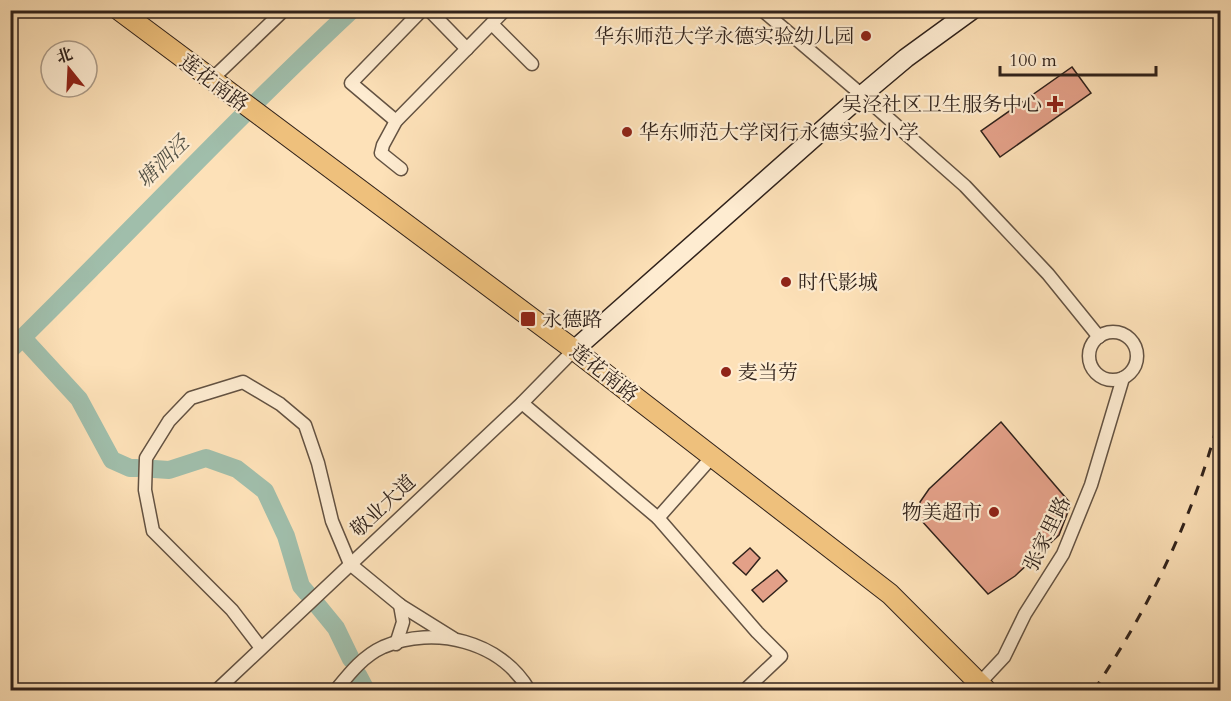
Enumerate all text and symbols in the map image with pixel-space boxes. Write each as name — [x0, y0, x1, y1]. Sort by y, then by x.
place label: 华东师范大学永德实验幼儿园 — [594, 23, 854, 50]
marker: 华东师范大学永德实验幼儿园 — [859, 29, 873, 43]
north arrow — [39, 39, 99, 99]
scale bar — [1000, 39, 1156, 77]
text: 北 — [54, 43, 76, 69]
street label: 莲花南路 — [174, 48, 254, 118]
text: 100 m — [1009, 48, 1057, 73]
place label: 吴泾社区卫生服务中心 — [842, 91, 1042, 118]
marker: 吴泾社区卫生服务中心 — [1046, 95, 1064, 113]
place label: 华东师范大学闵行永德实验小学 — [639, 119, 919, 146]
marker: 华东师范大学闵行永德实验小学 — [620, 125, 634, 139]
water label: 塘泗泾 — [130, 128, 197, 195]
place label: 时代影城 — [798, 269, 878, 296]
marker: 时代影城 — [779, 275, 793, 289]
place label: 永德路 — [542, 306, 602, 333]
marker: 永德路 — [519, 310, 537, 328]
street label: 莲花南路 — [564, 338, 644, 408]
place label: 麦当劳 — [738, 359, 798, 386]
marker: 麦当劳 — [719, 365, 733, 379]
street label: 敬业大道 — [345, 469, 421, 543]
street label: 张家里路 — [1017, 492, 1077, 576]
place label: 物美超市 — [902, 499, 982, 526]
marker: 物美超市 — [987, 505, 1001, 519]

